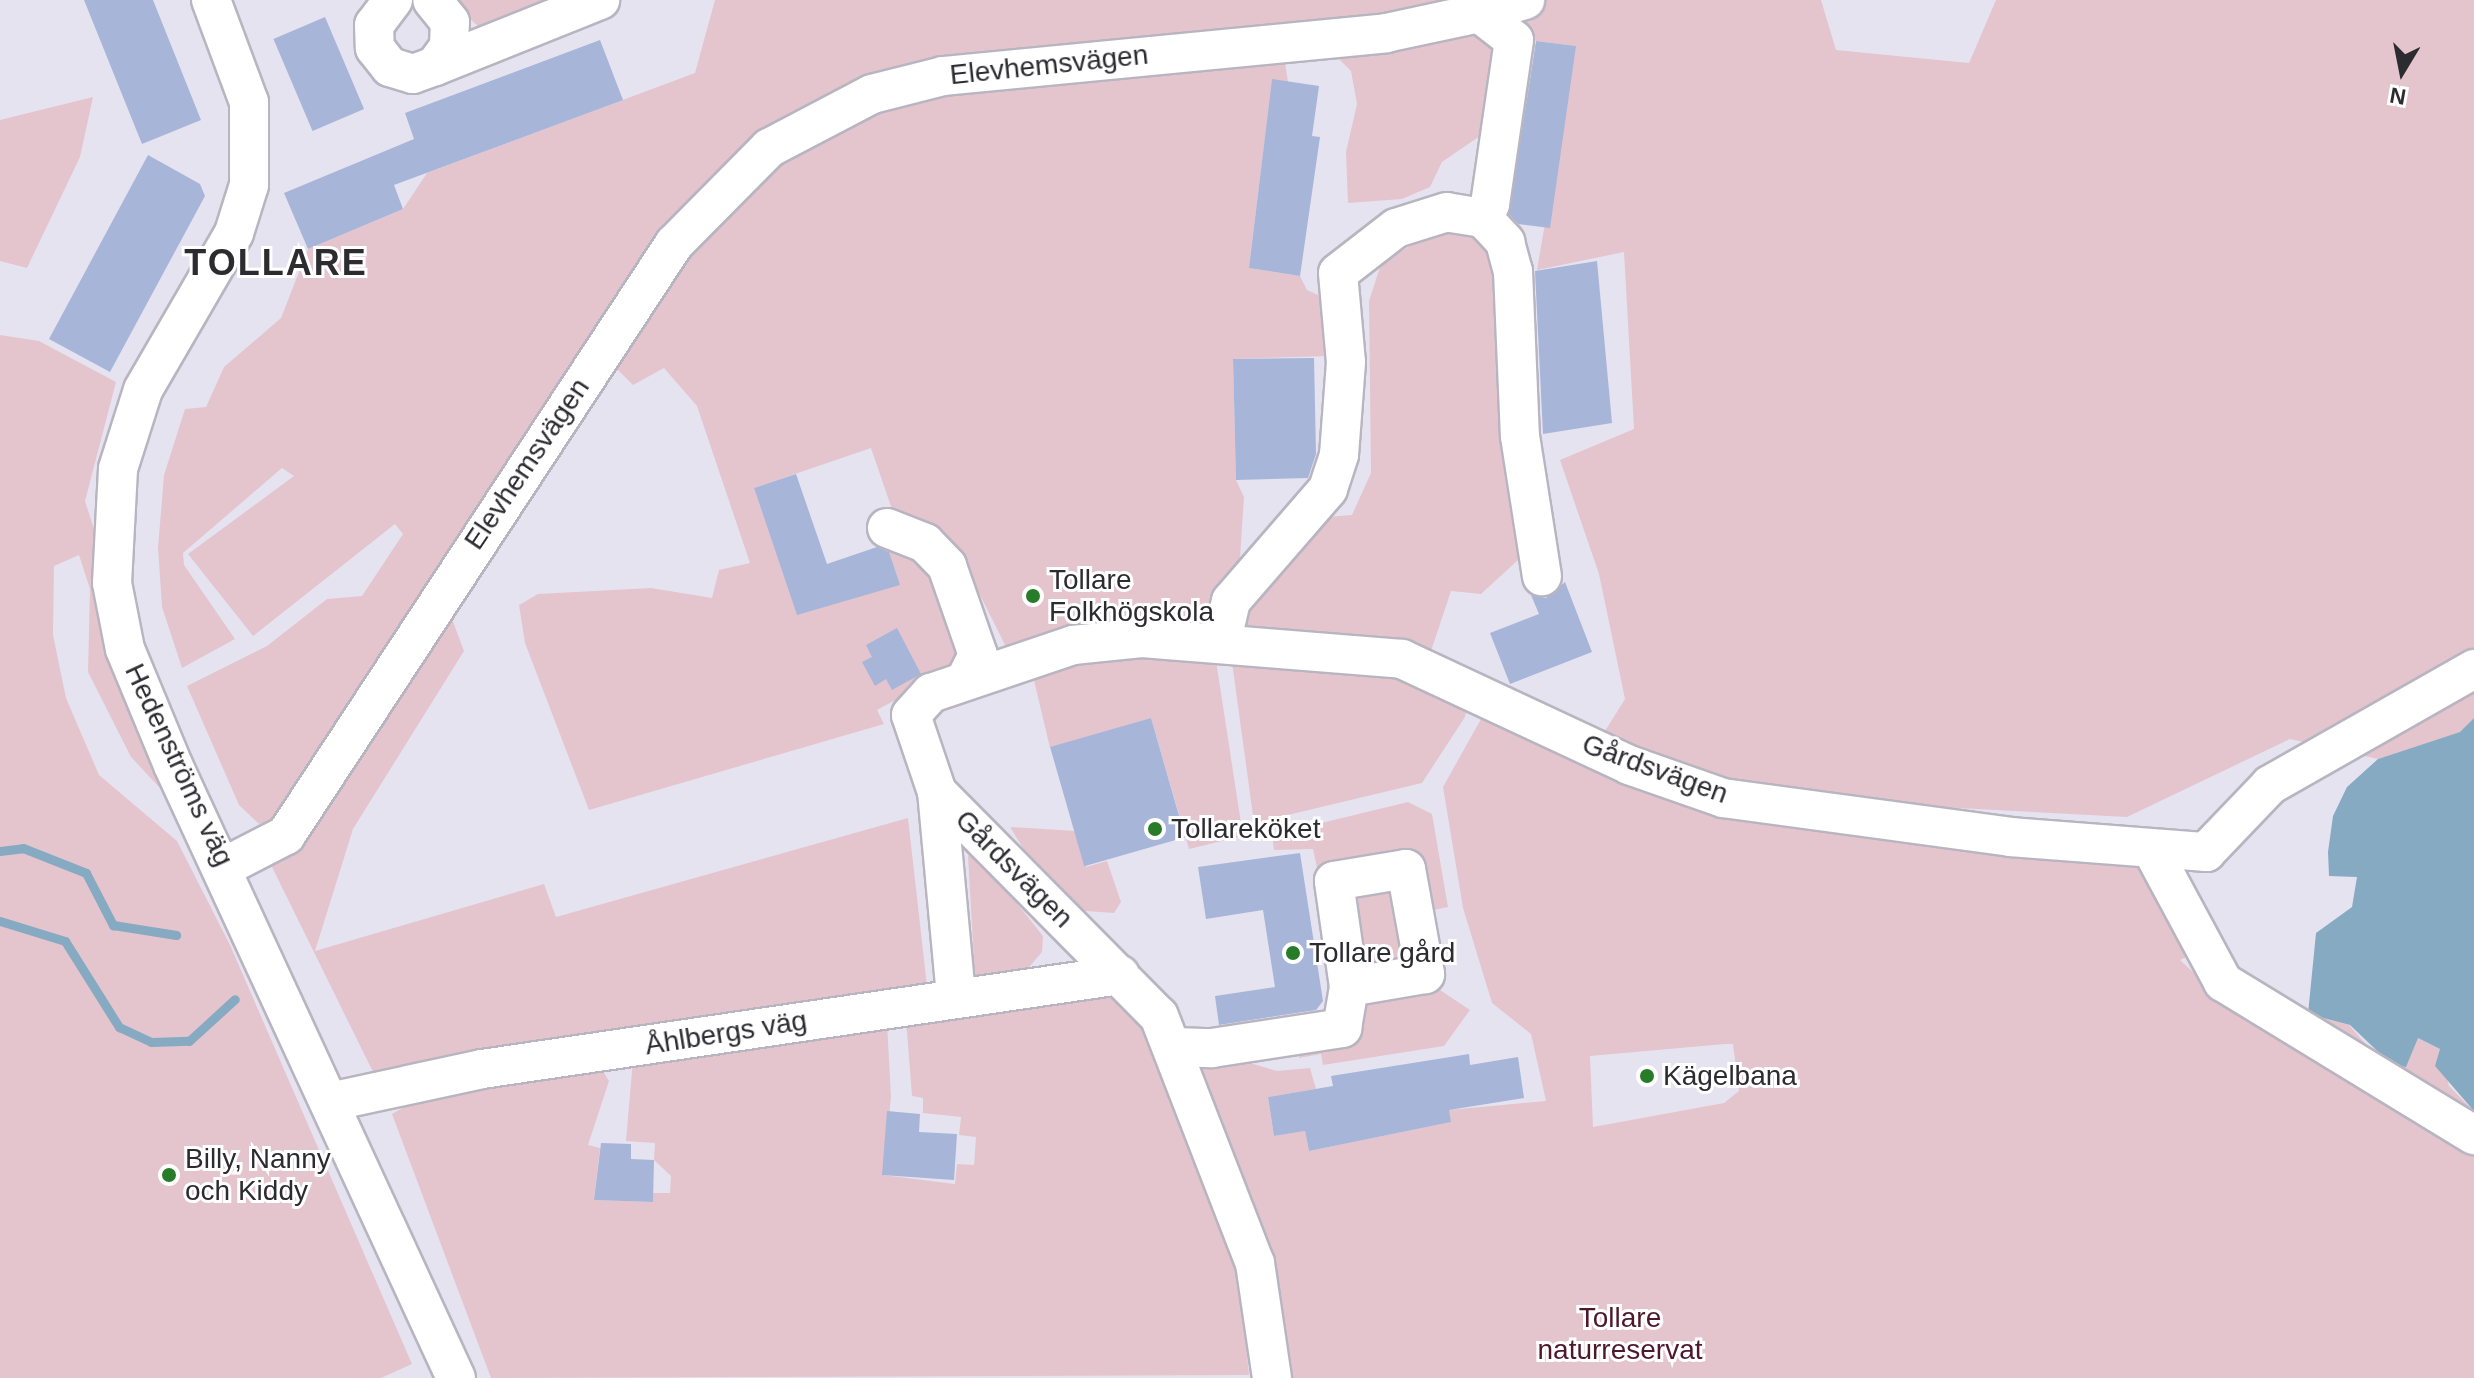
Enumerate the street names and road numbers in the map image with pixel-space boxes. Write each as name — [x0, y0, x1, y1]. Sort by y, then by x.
street label: Elevhemsvägen — [948, 38, 1150, 92]
street label: Elevhemsvägen — [457, 372, 597, 556]
street label: Hedenströms väg — [117, 658, 241, 872]
street label: Gårdsvägen — [1578, 727, 1732, 811]
street label: Gårdsvägen — [948, 803, 1080, 935]
street label: Åhlbergs väg — [643, 1004, 809, 1062]

